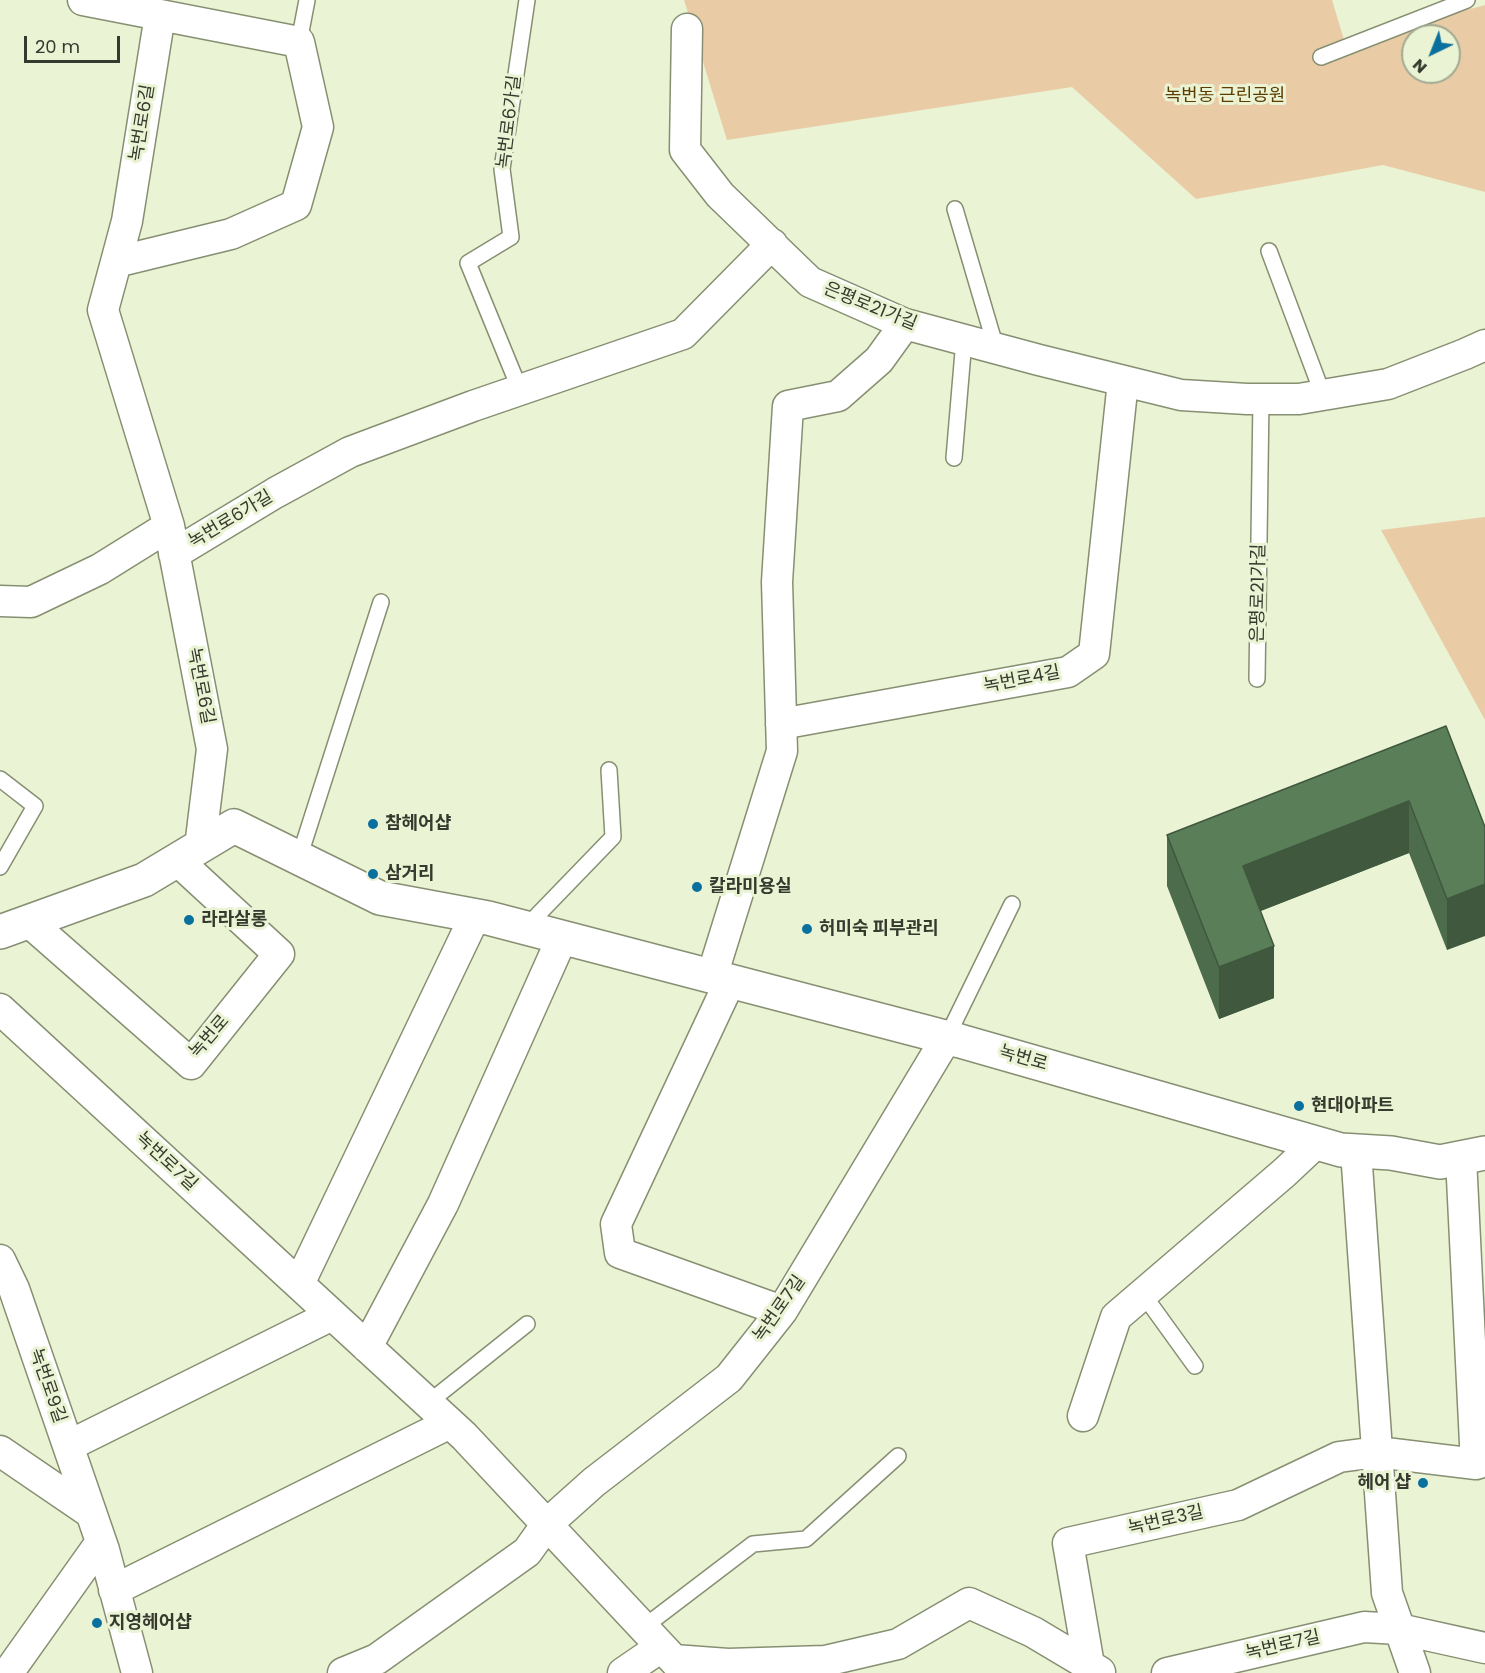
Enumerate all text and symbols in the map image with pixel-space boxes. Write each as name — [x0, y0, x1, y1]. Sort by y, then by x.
scale bar — [27, 24, 123, 62]
north arrow — [1401, 24, 1461, 84]
text: 20 m — [35, 34, 80, 59]
text: N — [1408, 54, 1432, 79]
street label: 녹번로6가길 — [494, 74, 526, 170]
street label: 녹번로6길 — [126, 83, 160, 163]
park label: 녹번동 근린공원 — [1165, 85, 1285, 107]
street label: 은평로21가길 — [820, 278, 920, 336]
street label: 녹번로6가길 — [185, 486, 277, 554]
street label: 은평로21가길 — [1247, 543, 1271, 643]
street label: 녹번로6길 — [182, 646, 218, 726]
street label: 녹번로4길 — [982, 662, 1062, 698]
place label: 참헤어샵 — [385, 813, 451, 835]
marker: 참헤어샵 — [366, 817, 380, 831]
place label: 삼거리 — [385, 863, 435, 885]
marker: 삼거리 — [366, 867, 380, 881]
place label: 칼라미용실 — [709, 876, 792, 898]
marker: 칼라미용실 — [690, 880, 704, 894]
place label: 라라살롱 — [201, 909, 267, 931]
marker: 라라살롱 — [182, 913, 196, 927]
place label: 허미숙 피부관리 — [819, 918, 939, 940]
marker: 허미숙 피부관리 — [800, 922, 814, 936]
street label: 녹번로 — [186, 1011, 234, 1063]
street label: 녹번로 — [996, 1042, 1050, 1076]
place label: 현대아파트 — [1311, 1095, 1394, 1117]
marker: 현대아파트 — [1292, 1099, 1306, 1113]
street label: 녹번로7길 — [131, 1128, 201, 1196]
street label: 녹번로7길 — [749, 1272, 811, 1346]
street label: 녹번로9길 — [24, 1346, 70, 1426]
place label: 헤어 샵 — [1358, 1472, 1411, 1494]
marker: 헤어 샵 — [1416, 1476, 1430, 1490]
street label: 녹번로3길 — [1126, 1502, 1206, 1540]
place label: 지영헤어샵 — [109, 1612, 192, 1634]
marker: 지영헤어샵 — [90, 1616, 104, 1630]
street label: 녹번로7길 — [1244, 1627, 1322, 1665]

